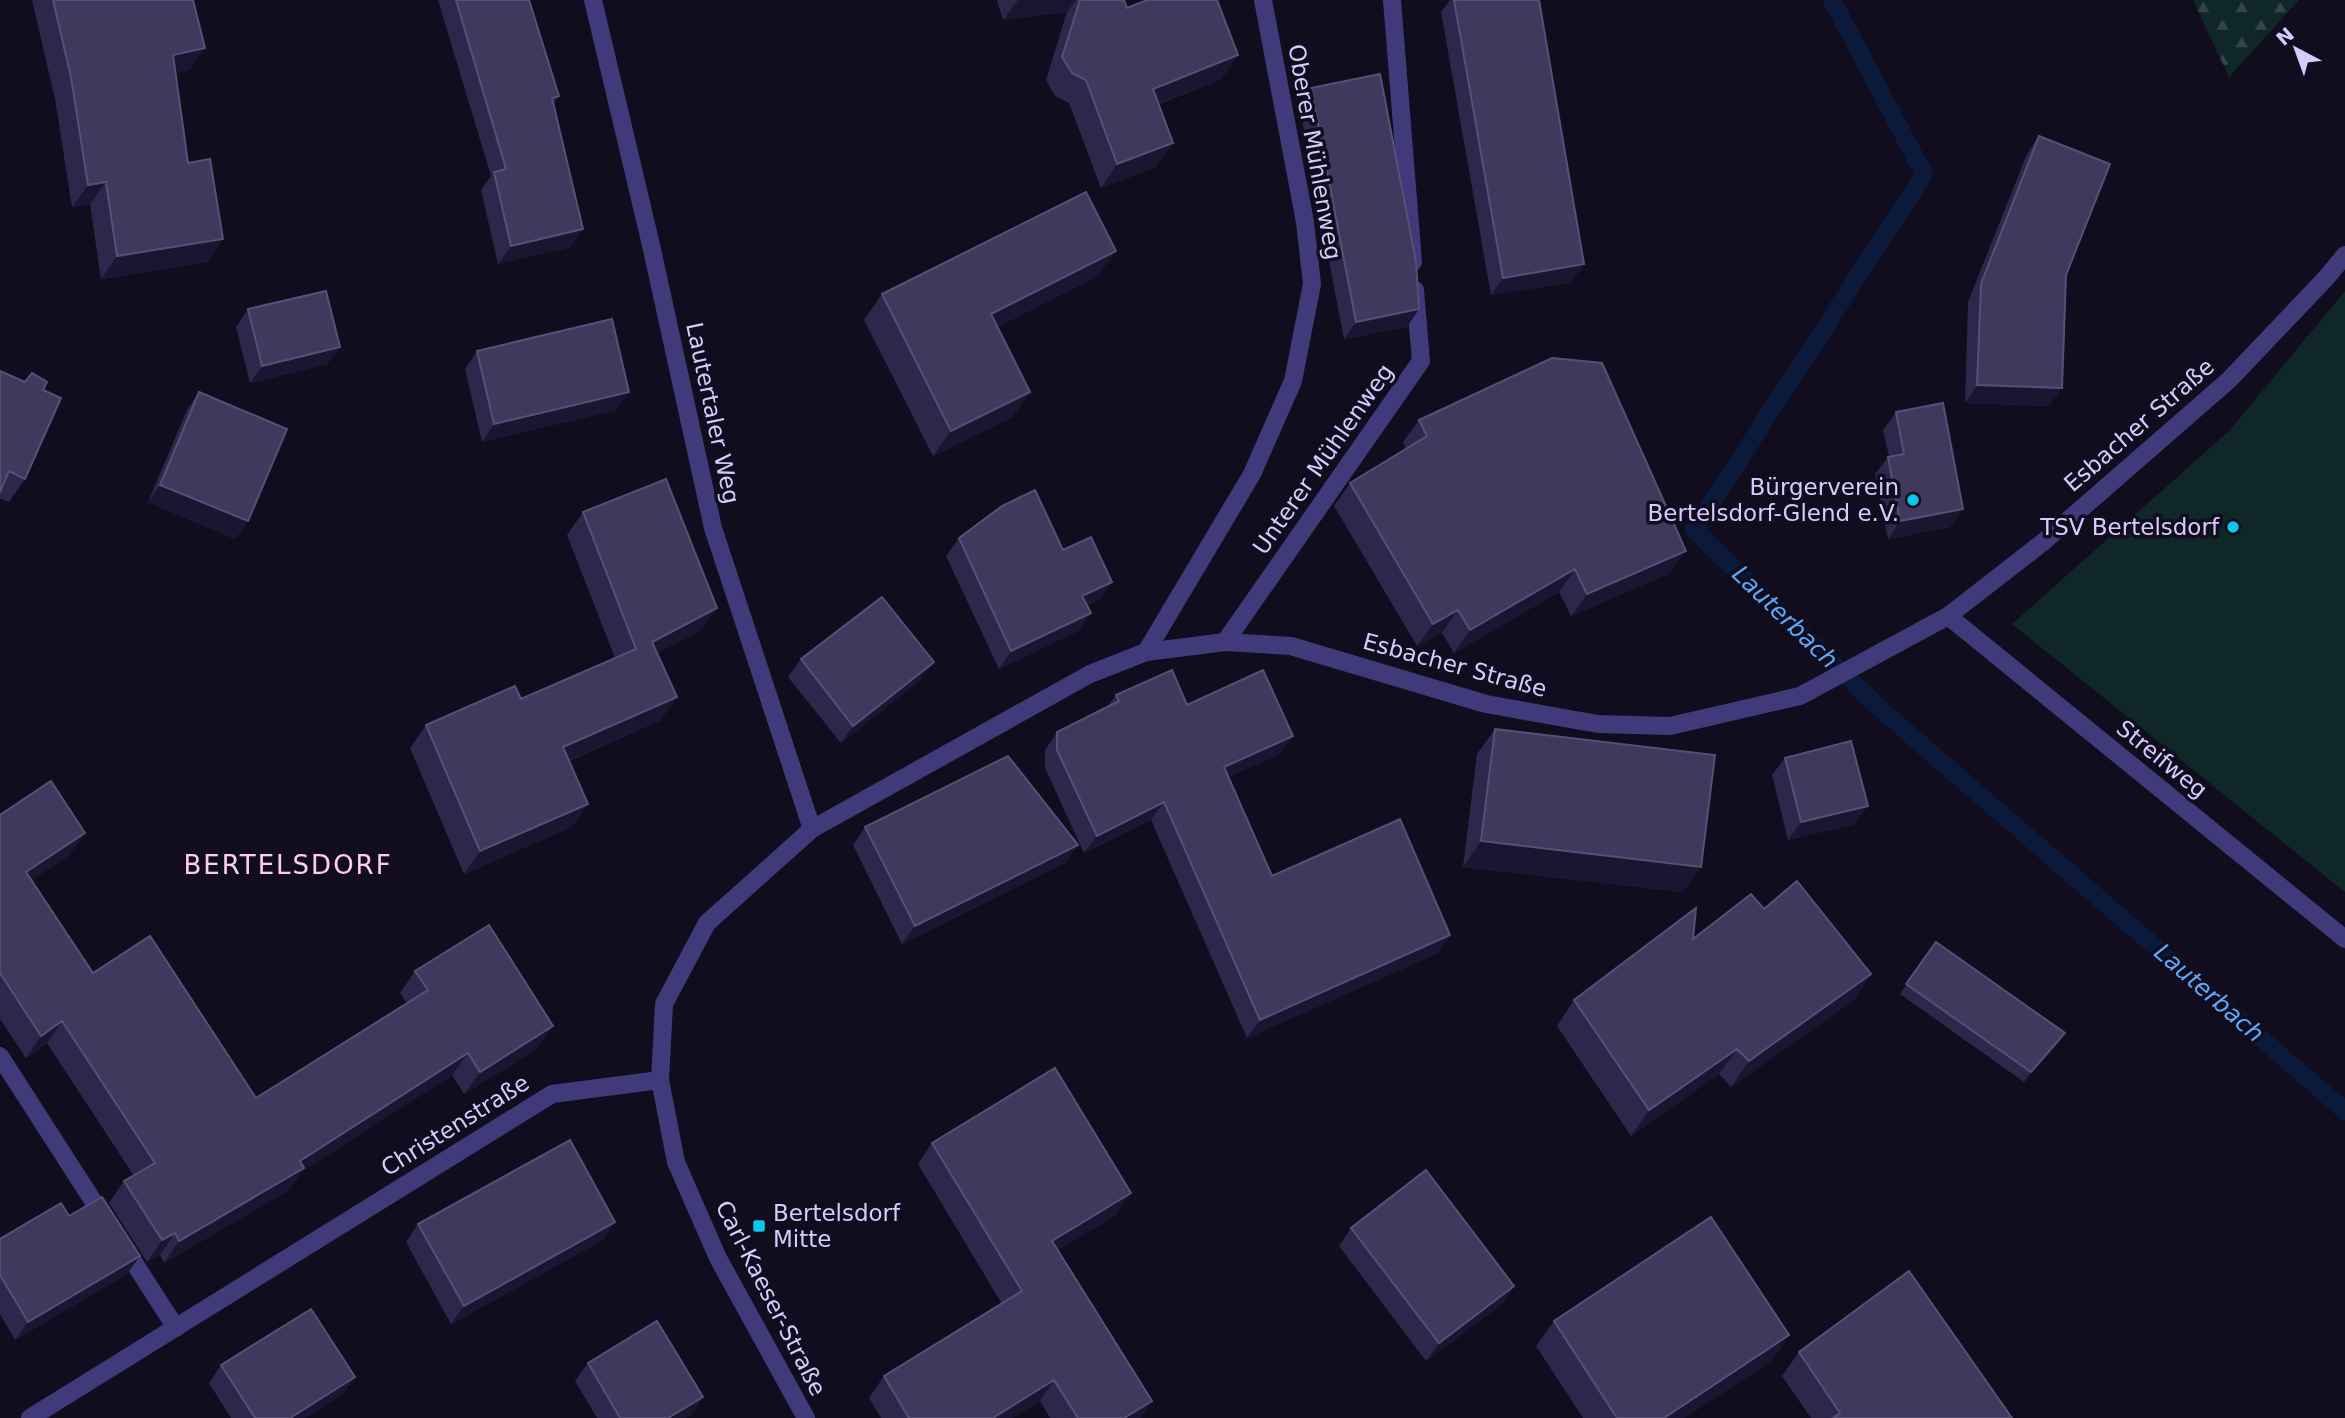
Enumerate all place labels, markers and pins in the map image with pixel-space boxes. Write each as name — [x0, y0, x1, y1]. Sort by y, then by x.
place label: Bürgerverein Bertelsdorf-Glend e.V. — [1648, 474, 1899, 526]
marker: Bürgerverein Bertelsdorf-Glend e.V. — [1905, 492, 1921, 508]
place label: TSV Bertelsdorf — [2039, 514, 2220, 540]
marker: TSV Bertelsdorf — [2225, 519, 2241, 535]
place label: Bertelsdorf Mitte — [773, 1200, 901, 1252]
marker: Bertelsdorf Mitte — [751, 1218, 767, 1234]

